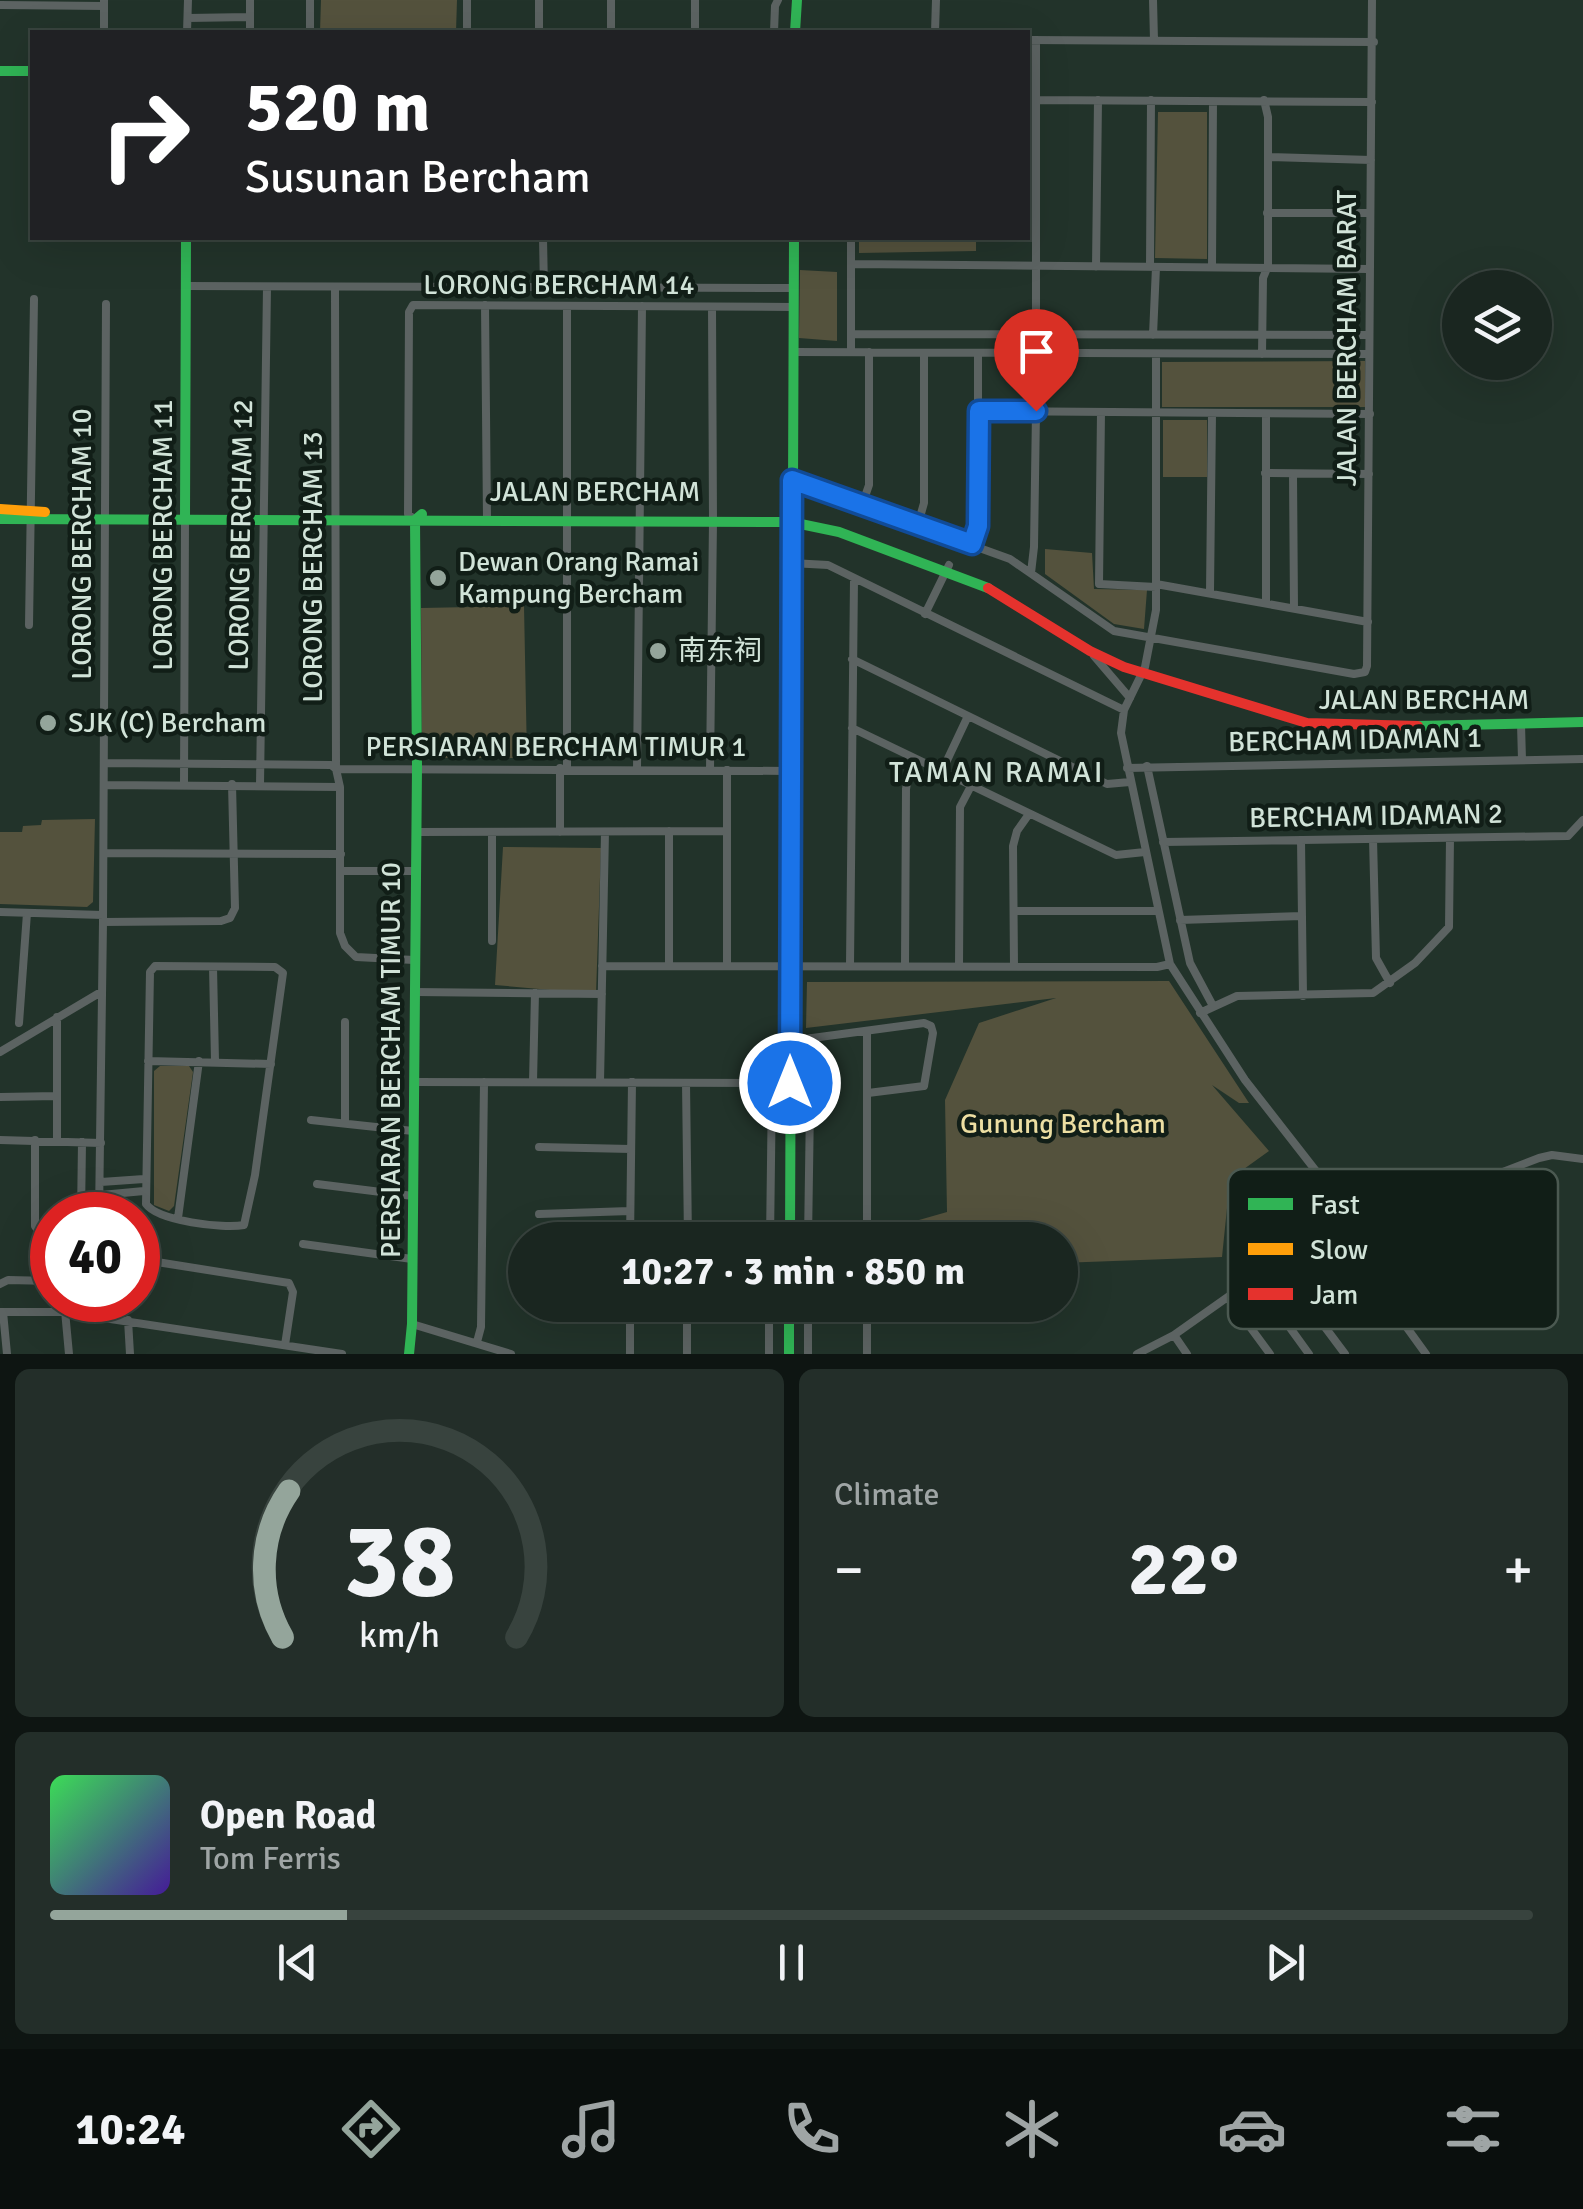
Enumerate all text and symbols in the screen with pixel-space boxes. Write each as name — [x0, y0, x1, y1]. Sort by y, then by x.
text: 520 m — [245, 64, 430, 150]
icon: right — [80, 70, 210, 200]
text: Susunan Bercham — [245, 150, 591, 205]
street label: JALAN BERCHAM BARAT — [1330, 189, 1364, 486]
street label: LORONG BERCHAM 14 — [423, 268, 695, 302]
map controls — [1442, 270, 1552, 380]
button: layers — [1442, 270, 1552, 380]
pin — [994, 309, 1079, 412]
icon: arrive — [1009, 324, 1064, 379]
street label: LORONG BERCHAM 11 — [146, 399, 180, 671]
street label: LORONG BERCHAM 12 — [222, 399, 260, 671]
street label: LORONG BERCHAM 10 — [65, 408, 99, 680]
street label: LORONG BERCHAM 13 — [296, 431, 330, 703]
street label: JALAN BERCHAM — [490, 475, 700, 509]
place label: Dewan Orang Ramai Kampung Bercham — [458, 545, 699, 611]
marker: Dewan Orang Ramai Kampung Bercham — [427, 567, 449, 589]
place label: 南东祠 — [678, 634, 762, 668]
marker: 南东祠 — [647, 640, 669, 662]
street label: JALAN BERCHAM — [1319, 683, 1529, 717]
place label: SJK (C) Bercham — [68, 706, 266, 740]
marker: SJK (C) Bercham — [37, 712, 59, 734]
street label: BERCHAM IDAMAN 1 — [1228, 721, 1482, 759]
street label: PERSIARAN BERCHAM TIMUR 1 — [366, 730, 746, 764]
district label: TAMAN RAMAI — [889, 754, 1105, 791]
street label: BERCHAM IDAMAN 2 — [1249, 797, 1503, 835]
street label: PERSIARAN BERCHAM TIMUR 10 — [374, 862, 408, 1258]
position arrow — [738, 1031, 842, 1135]
park label: Gunung Bercham — [960, 1107, 1166, 1141]
legend — [1228, 1169, 1558, 1329]
text: Fast — [1310, 1188, 1360, 1222]
speed limit sign: 40 — [30, 1192, 160, 1322]
text: Slow — [1310, 1233, 1368, 1267]
text: 10:27 · 3 min · 850 m — [621, 1248, 965, 1295]
text: Jam — [1310, 1278, 1358, 1312]
text: Climate — [834, 1475, 940, 1514]
text: 38 — [343, 1497, 456, 1625]
text: 22° — [1128, 1523, 1239, 1616]
text: − — [834, 1536, 864, 1604]
text: + — [1503, 1536, 1533, 1604]
text: km/h — [359, 1613, 440, 1657]
text: Open Road — [200, 1792, 376, 1839]
text: Tom Ferris — [200, 1839, 341, 1878]
icon: previous — [270, 1935, 325, 1990]
icon: pause — [764, 1935, 819, 1990]
icon: next — [1258, 1935, 1313, 1990]
icon: directions — [336, 2094, 406, 2164]
icon: music — [556, 2094, 626, 2164]
icon: phone — [777, 2094, 847, 2164]
icon: climate — [997, 2094, 1067, 2164]
icon: car — [1217, 2094, 1287, 2164]
icon: filters — [1438, 2094, 1508, 2164]
text: 10:24 — [75, 2102, 186, 2157]

